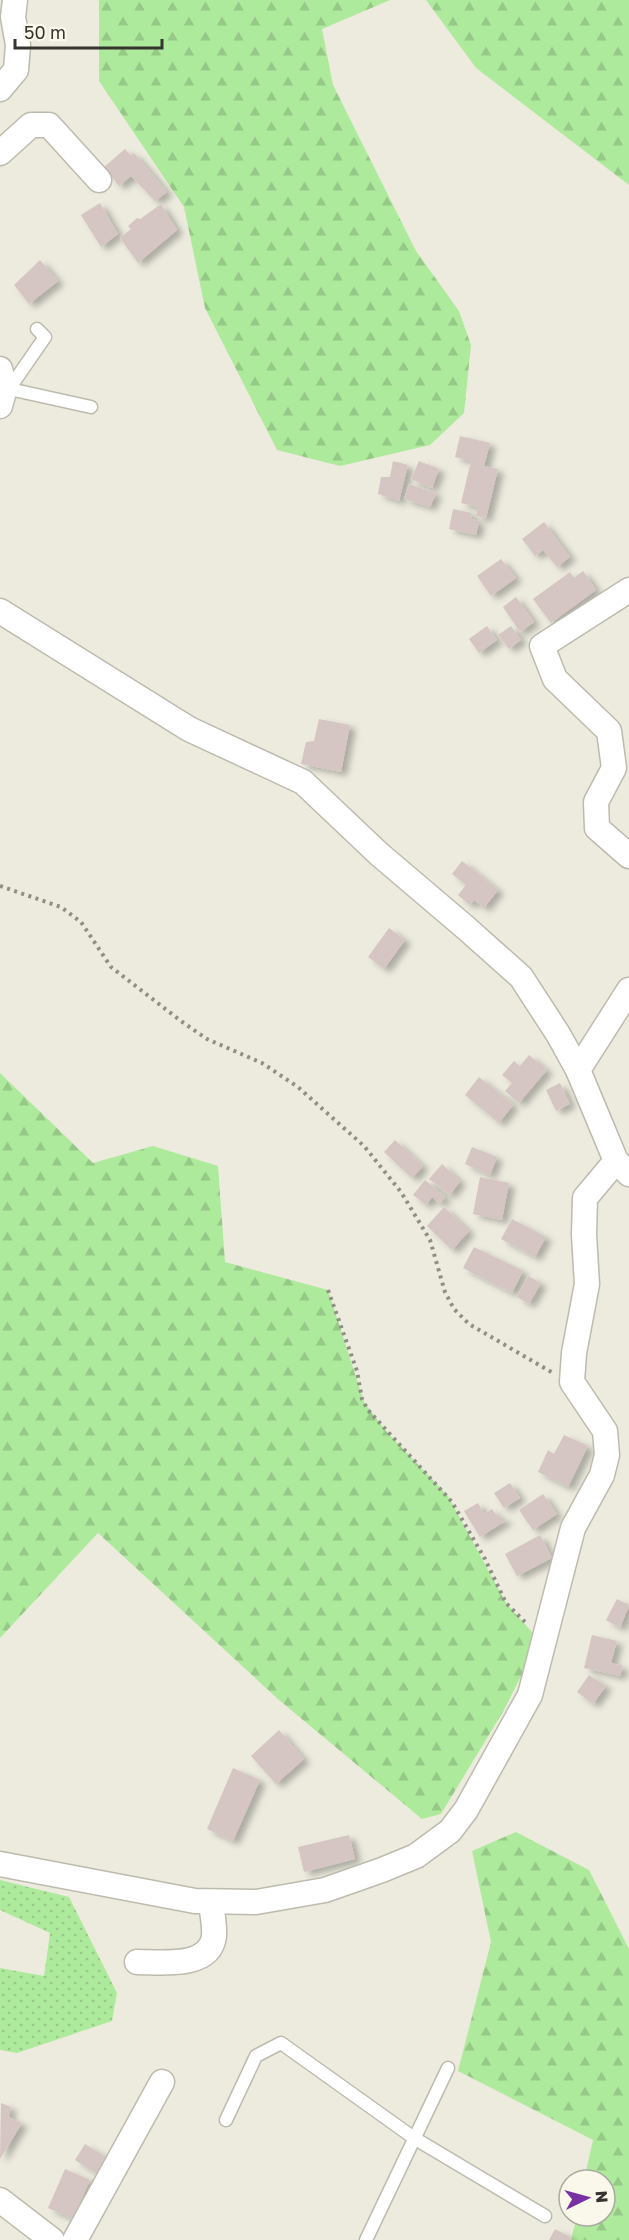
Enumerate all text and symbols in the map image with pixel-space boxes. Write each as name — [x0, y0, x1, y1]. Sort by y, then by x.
scale bar — [15, 12, 162, 50]
text: 50 m — [24, 21, 66, 43]
north arrow — [557, 2168, 617, 2228]
text: N — [591, 2190, 612, 2204]

